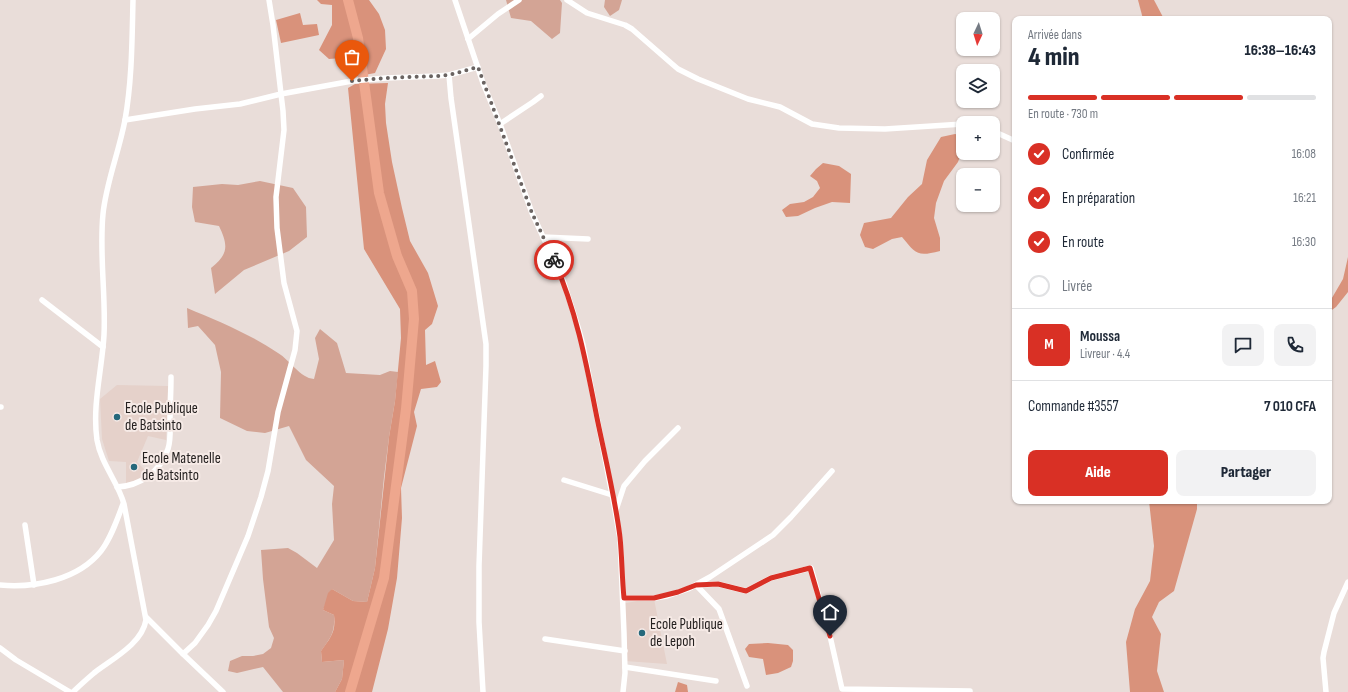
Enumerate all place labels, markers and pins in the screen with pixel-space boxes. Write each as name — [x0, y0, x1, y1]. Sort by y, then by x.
pin — [335, 40, 369, 81]
place label: Ecole Publique de Batsinto — [125, 399, 198, 435]
marker: Ecole Publique de Batsinto — [112, 412, 122, 422]
place label: Ecole Matenelle de Batsinto — [142, 449, 221, 485]
marker: Ecole Matenelle de Batsinto — [129, 462, 139, 472]
pin — [813, 595, 847, 636]
place label: Ecole Publique de Lepoh — [650, 615, 723, 651]
marker: Ecole Publique de Lepoh — [637, 628, 647, 638]

